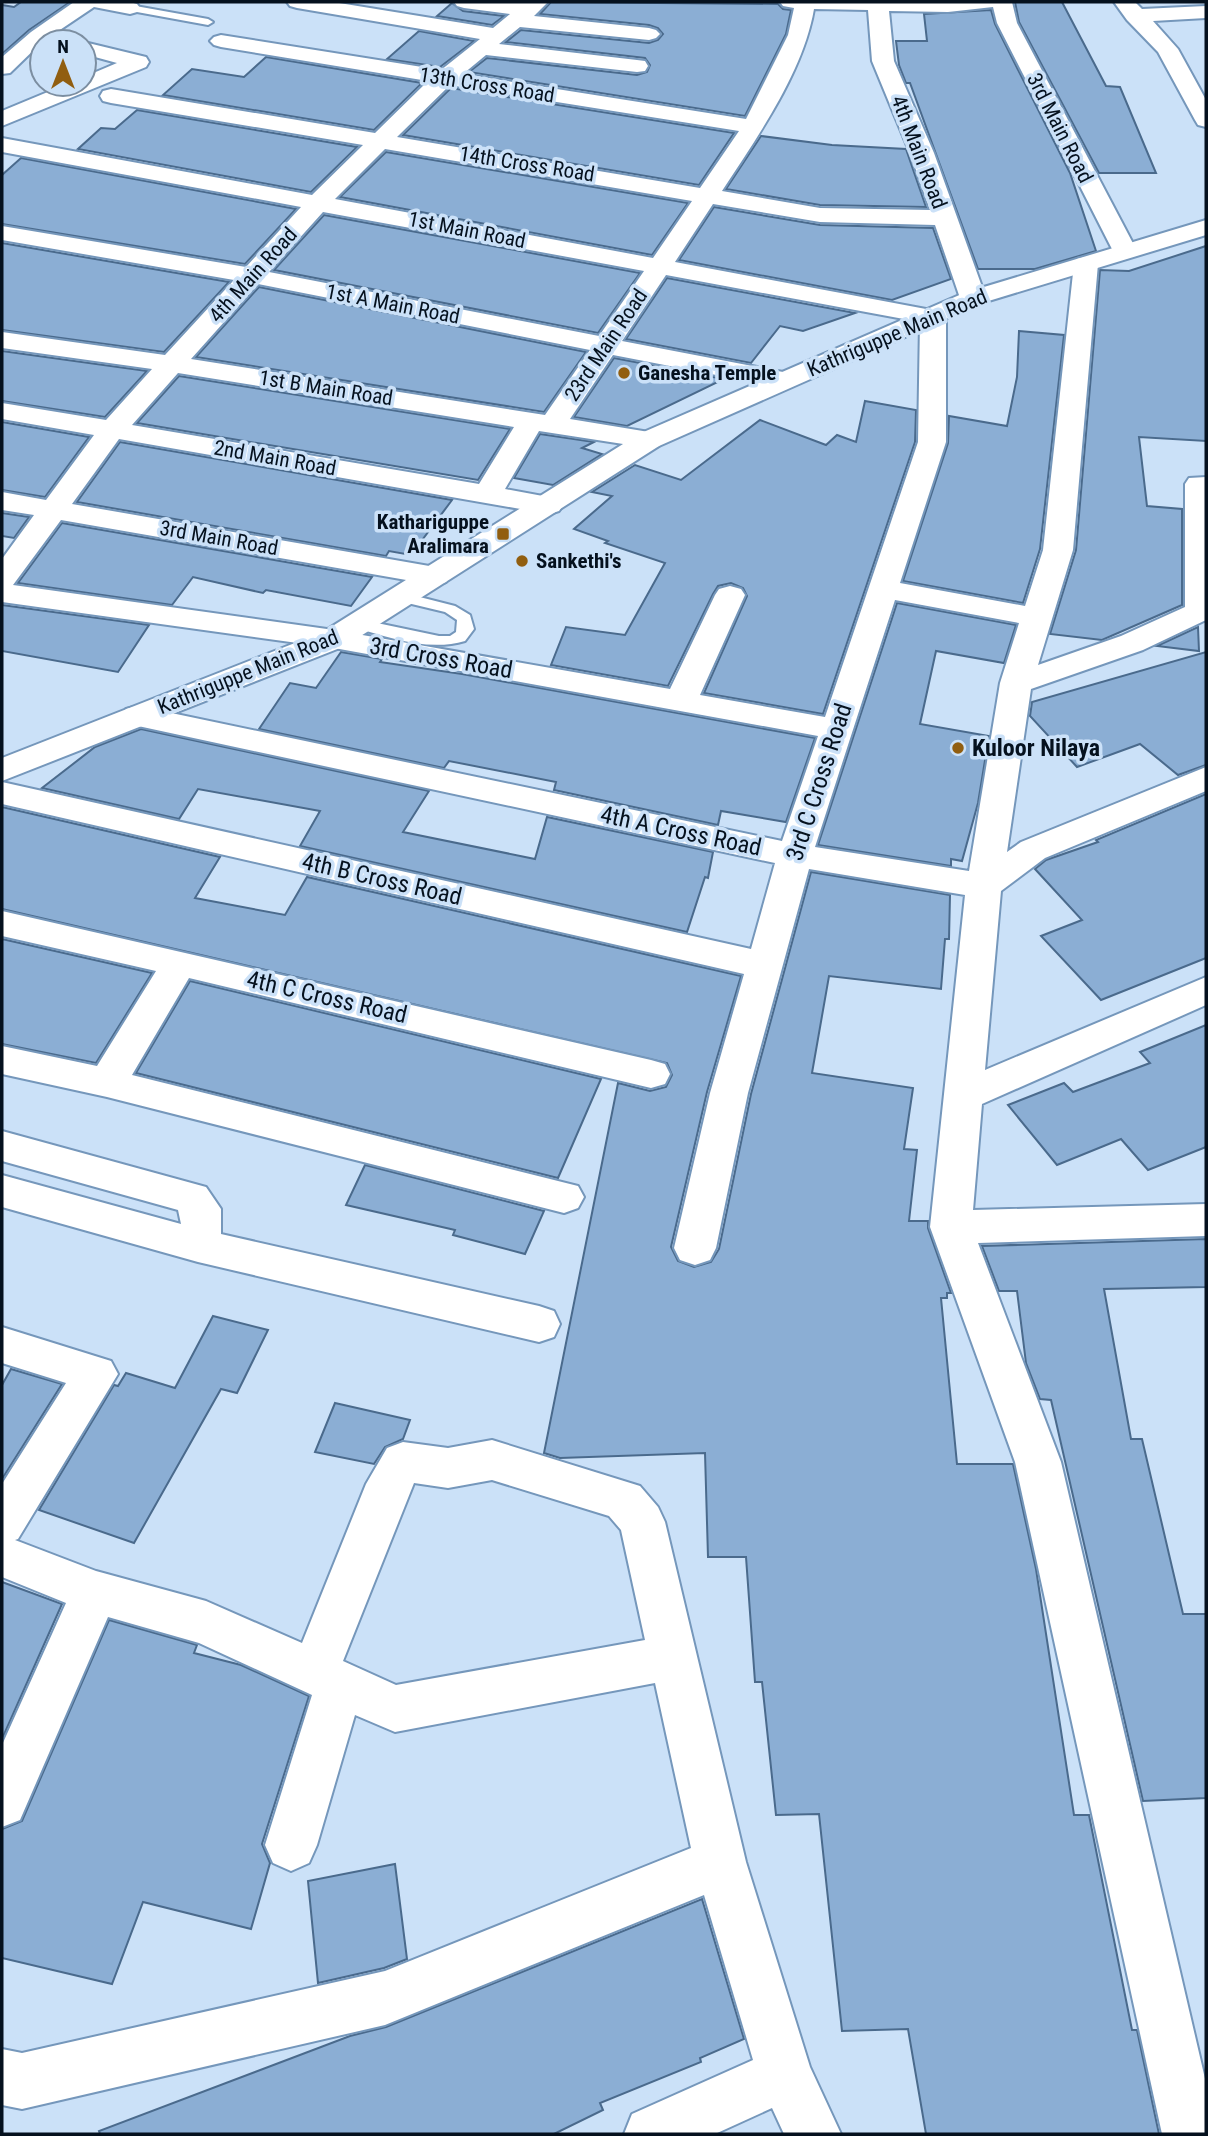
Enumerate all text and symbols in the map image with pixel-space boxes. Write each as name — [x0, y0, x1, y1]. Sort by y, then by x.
north arrow — [28, 28, 98, 98]
text: N — [57, 35, 69, 58]
street label: 13th Cross Road — [418, 62, 556, 108]
street label: 3rd Main Road — [1022, 69, 1098, 187]
street label: 4th Main Road — [886, 92, 952, 212]
street label: 14th Cross Road — [458, 141, 596, 187]
street label: 1st Main Road — [406, 207, 528, 253]
street label: 4th Main Road — [204, 223, 302, 327]
street label: 1st A Main Road — [324, 279, 462, 329]
street label: 23rd Main Road — [560, 284, 652, 406]
street label: Kathriguppe Main Road — [804, 284, 990, 382]
place label: Ganesha Temple — [638, 361, 776, 385]
marker: Ganesha Temple — [616, 365, 632, 381]
street label: 1st B Main Road — [257, 366, 395, 410]
street label: 2nd Main Road — [212, 435, 338, 481]
place label: Kathariguppe Aralimara — [377, 510, 489, 558]
street label: 3rd Main Road — [158, 516, 280, 560]
marker: Kathariguppe Aralimara — [495, 526, 511, 542]
place label: Sankethi's — [536, 549, 622, 573]
marker: Sankethi's — [514, 553, 530, 569]
street label: Kathriguppe Main Road — [154, 625, 342, 719]
street label: 3rd Cross Road — [367, 632, 515, 684]
street label: 3rd C Cross Road — [780, 700, 858, 864]
place label: Kuloor Nilaya — [972, 734, 1100, 762]
marker: Kuloor Nilaya — [950, 740, 966, 756]
street label: 4th A Cross Road — [598, 800, 764, 862]
street label: 4th B Cross Road — [299, 847, 465, 911]
street label: 4th C Cross Road — [244, 965, 410, 1029]

